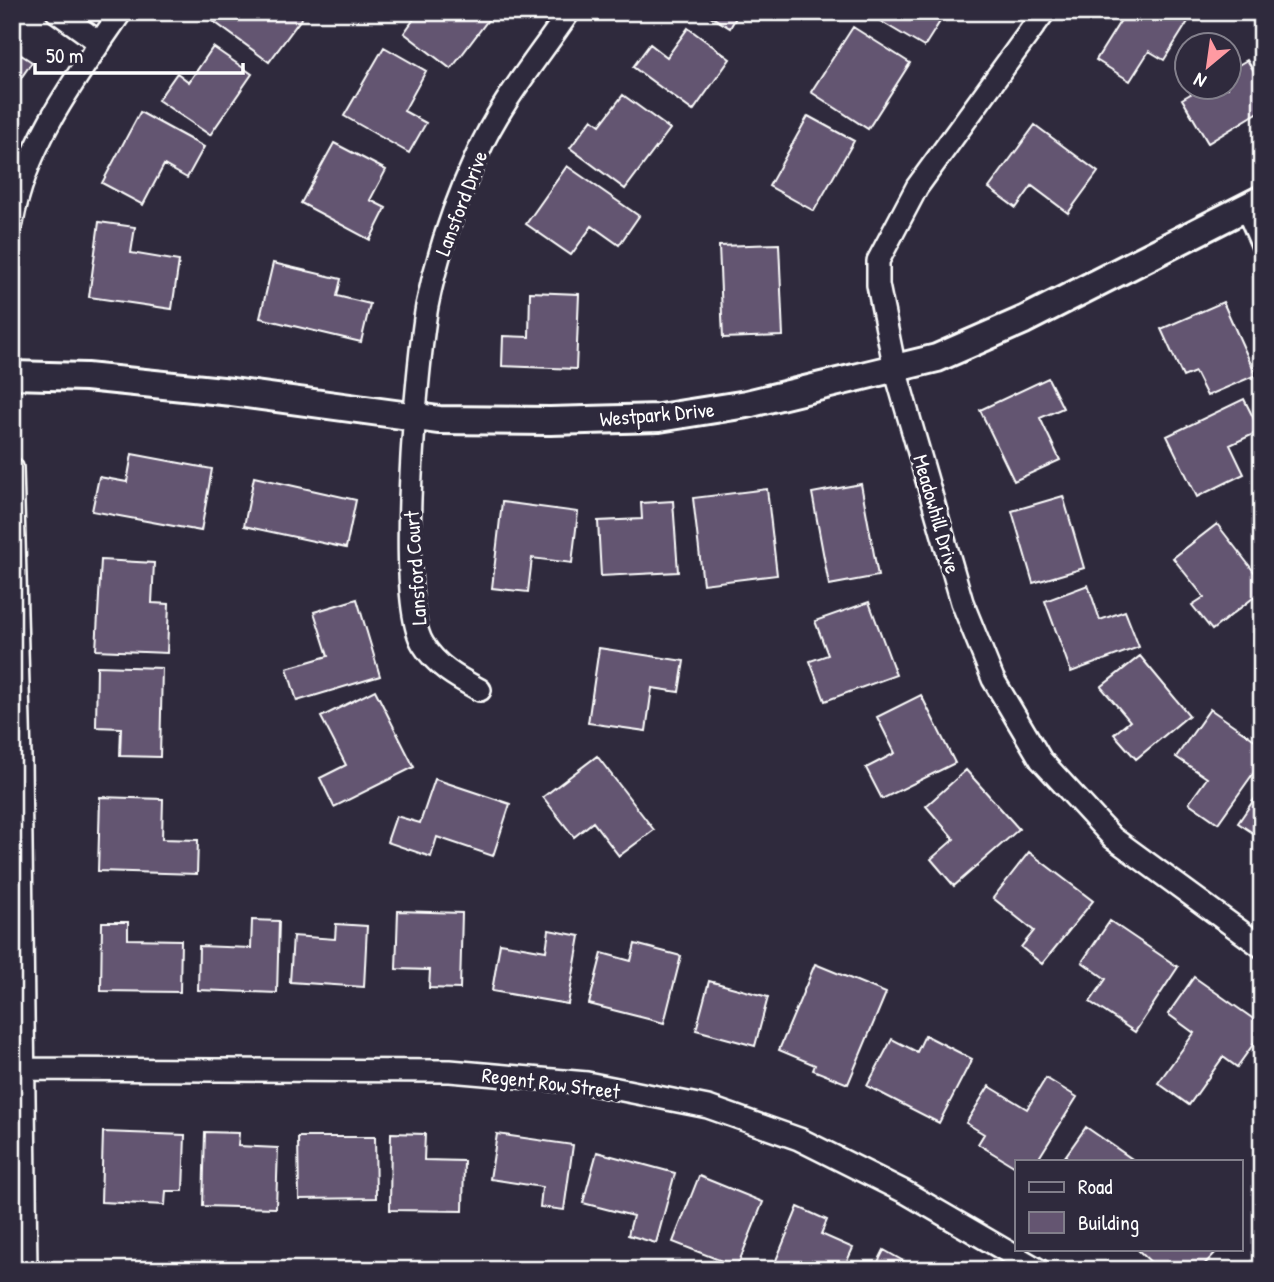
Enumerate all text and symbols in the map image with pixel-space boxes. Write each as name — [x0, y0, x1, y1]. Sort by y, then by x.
scale bar — [35, 32, 243, 76]
north arrow — [1172, 32, 1242, 102]
text: 50 m — [46, 41, 83, 70]
text: N — [1189, 67, 1210, 95]
street label: Lansford Drive — [428, 146, 494, 260]
street label: Westpark Drive — [598, 395, 716, 433]
street label: Meadowhill Drive — [906, 451, 968, 577]
street label: Lansford Court — [396, 509, 433, 626]
street label: Regent Row Street — [480, 1060, 622, 1106]
legend — [1015, 1160, 1242, 1250]
text: Road — [1078, 1172, 1112, 1201]
text: Building — [1078, 1208, 1139, 1237]

